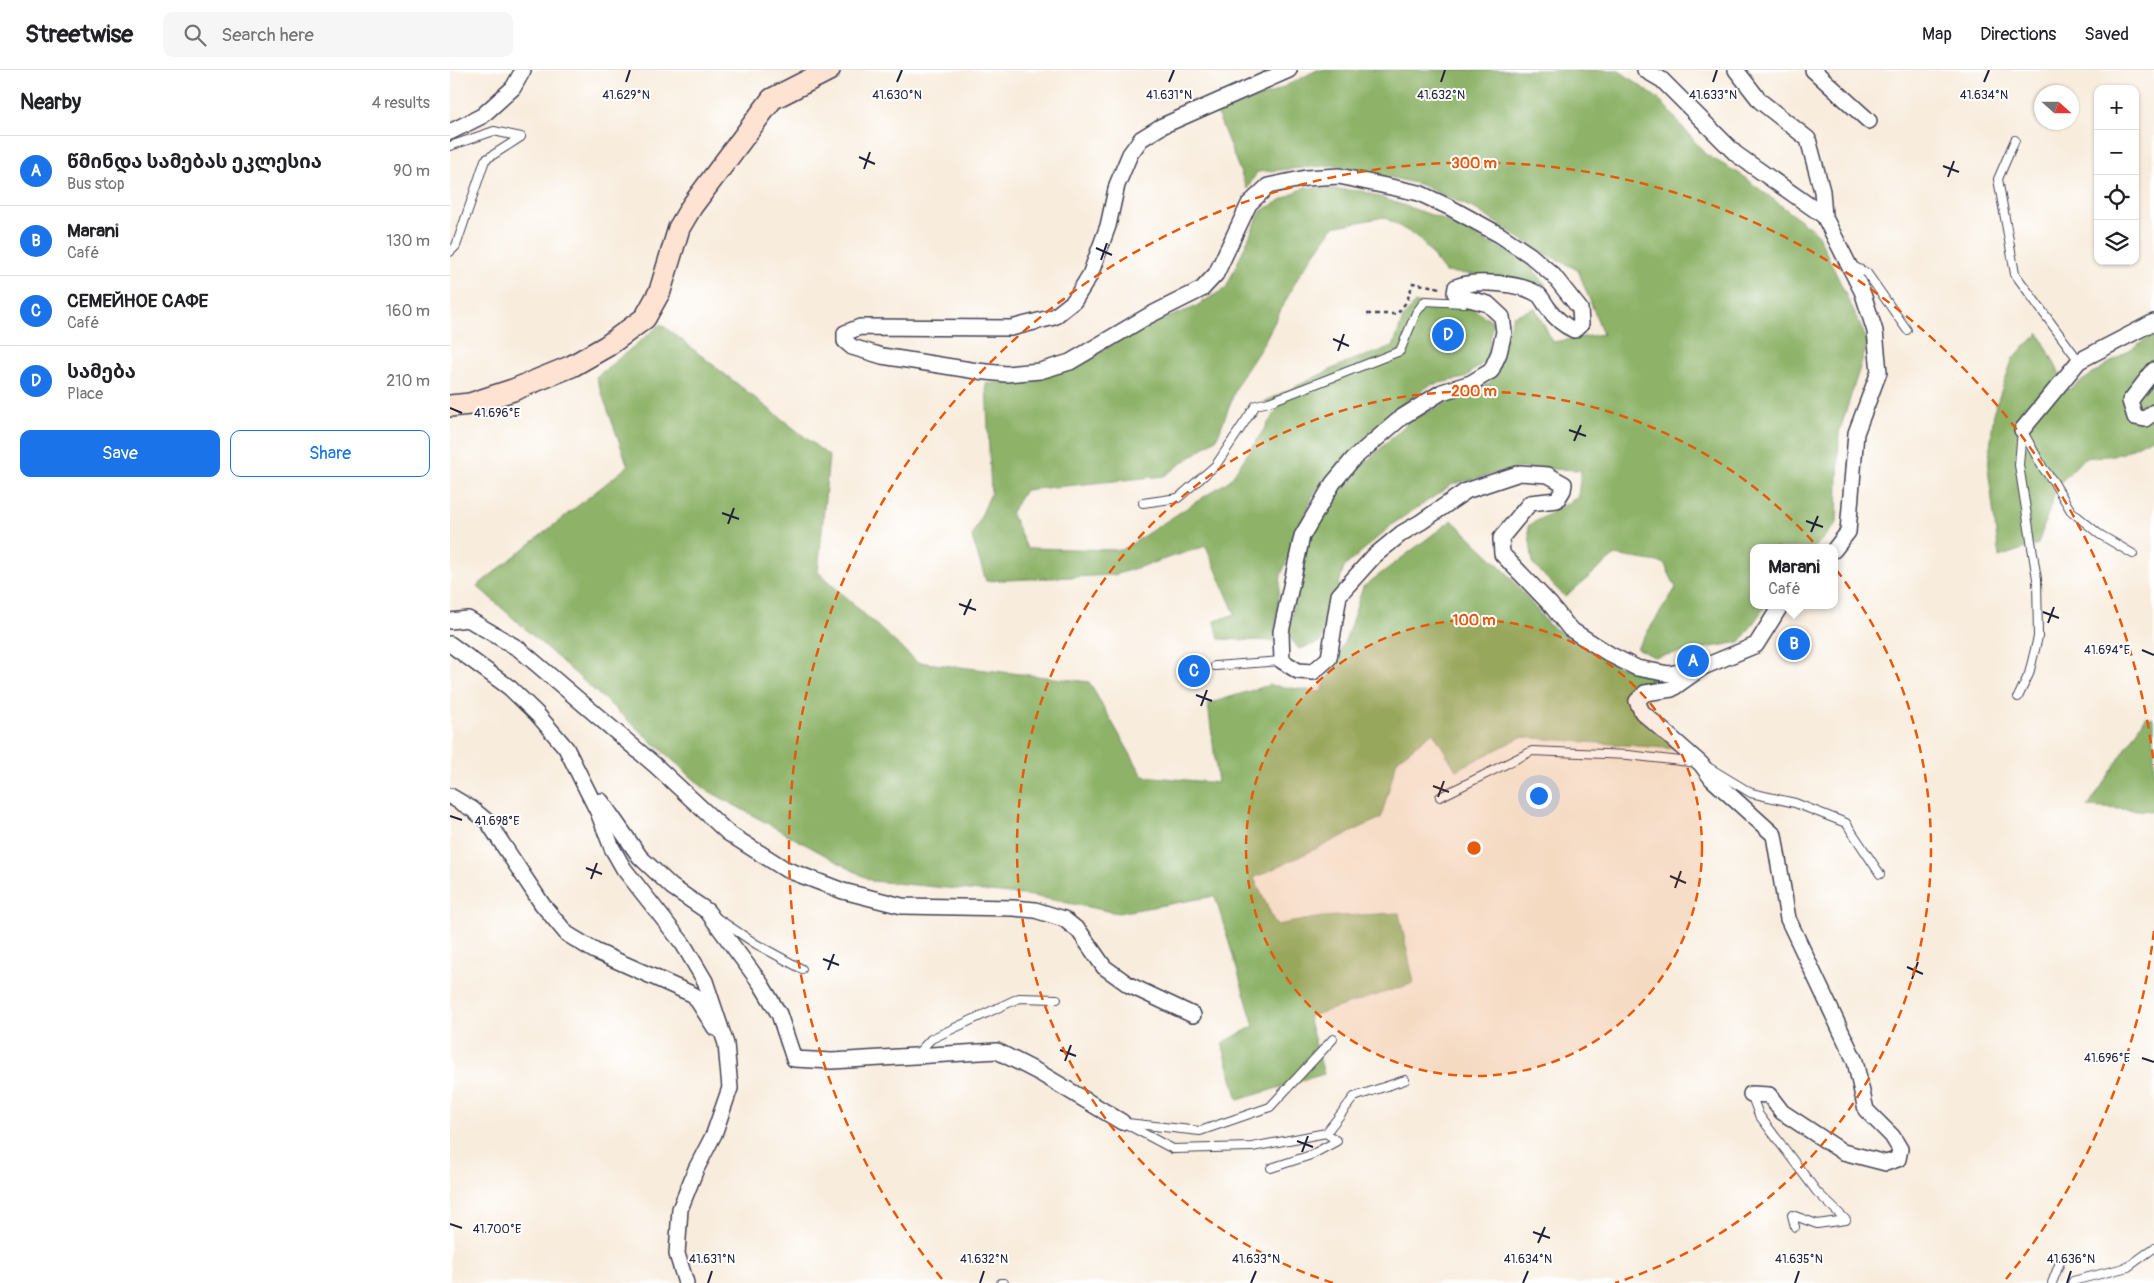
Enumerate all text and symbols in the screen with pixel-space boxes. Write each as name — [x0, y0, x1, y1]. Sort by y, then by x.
search box — [163, 12, 513, 57]
text: Streetwise — [25, 20, 133, 49]
icon: search — [181, 21, 209, 49]
text: Search here — [221, 23, 314, 47]
text: Map — [1922, 23, 1952, 46]
text: Directions — [1980, 23, 2056, 46]
text: Saved — [2084, 23, 2129, 46]
north arrow — [2034, 85, 2079, 130]
map controls — [2094, 85, 2139, 265]
button: + — [2094, 85, 2139, 130]
text: 41.629°N — [602, 88, 650, 103]
text: 41.630°N — [872, 88, 922, 103]
text: 41.631°N — [1146, 88, 1192, 103]
text: 41.632°N — [1417, 88, 1465, 103]
text: 41.633°N — [1689, 88, 1737, 103]
text: 41.634°N — [1960, 88, 2008, 103]
text: Nearby — [20, 89, 81, 116]
text: 4 results — [372, 93, 430, 113]
button: − — [2094, 130, 2139, 175]
text: წმინდა სამებას ეკლესია — [67, 150, 322, 174]
text: 300 m — [1451, 154, 1497, 173]
text: A — [31, 161, 41, 181]
text: 90 m — [393, 161, 430, 181]
text: Bus stop — [67, 174, 125, 194]
button: locate — [2094, 175, 2139, 220]
text: Marani — [67, 219, 119, 243]
button: layers — [2094, 220, 2139, 265]
text: B — [31, 231, 41, 251]
text: 130 m — [386, 231, 430, 251]
text: Café — [67, 243, 99, 263]
text: СЕМЕЙНОЕ САФЕ — [67, 289, 208, 313]
text: C — [31, 301, 41, 321]
text: 160 m — [386, 301, 430, 321]
text: Café — [67, 313, 99, 333]
pin: D — [1432, 316, 1464, 354]
text: სამება — [67, 360, 136, 384]
text: D — [31, 371, 41, 391]
text: 210 m — [386, 371, 430, 391]
text: 200 m — [1451, 382, 1497, 401]
text: Place — [67, 384, 103, 404]
text: 41.696°E — [474, 406, 520, 421]
button: Save — [20, 430, 220, 477]
button: Share — [230, 430, 430, 477]
popup — [1750, 544, 1838, 609]
text: Marani — [1768, 555, 1820, 579]
text: Café — [1768, 579, 1800, 599]
text: 100 m — [1453, 611, 1495, 630]
pin: B — [1778, 625, 1810, 663]
pin: A — [1677, 642, 1709, 680]
text: 41.694°E — [2084, 643, 2130, 658]
pin: C — [1178, 652, 1210, 690]
your location — [1526, 783, 1552, 809]
text: 41.698°E — [475, 814, 520, 829]
centre of rings — [1465, 839, 1483, 857]
text: 41.696°E — [2084, 1051, 2130, 1066]
text: 41.700°E — [473, 1222, 521, 1237]
text: 41.631°N — [689, 1252, 735, 1267]
text: 41.632°N — [960, 1252, 1008, 1267]
text: 41.633°N — [1232, 1252, 1280, 1267]
text: 41.634°N — [1504, 1252, 1552, 1267]
text: 41.635°N — [1775, 1252, 1823, 1267]
text: 41.636°N — [2047, 1252, 2095, 1267]

